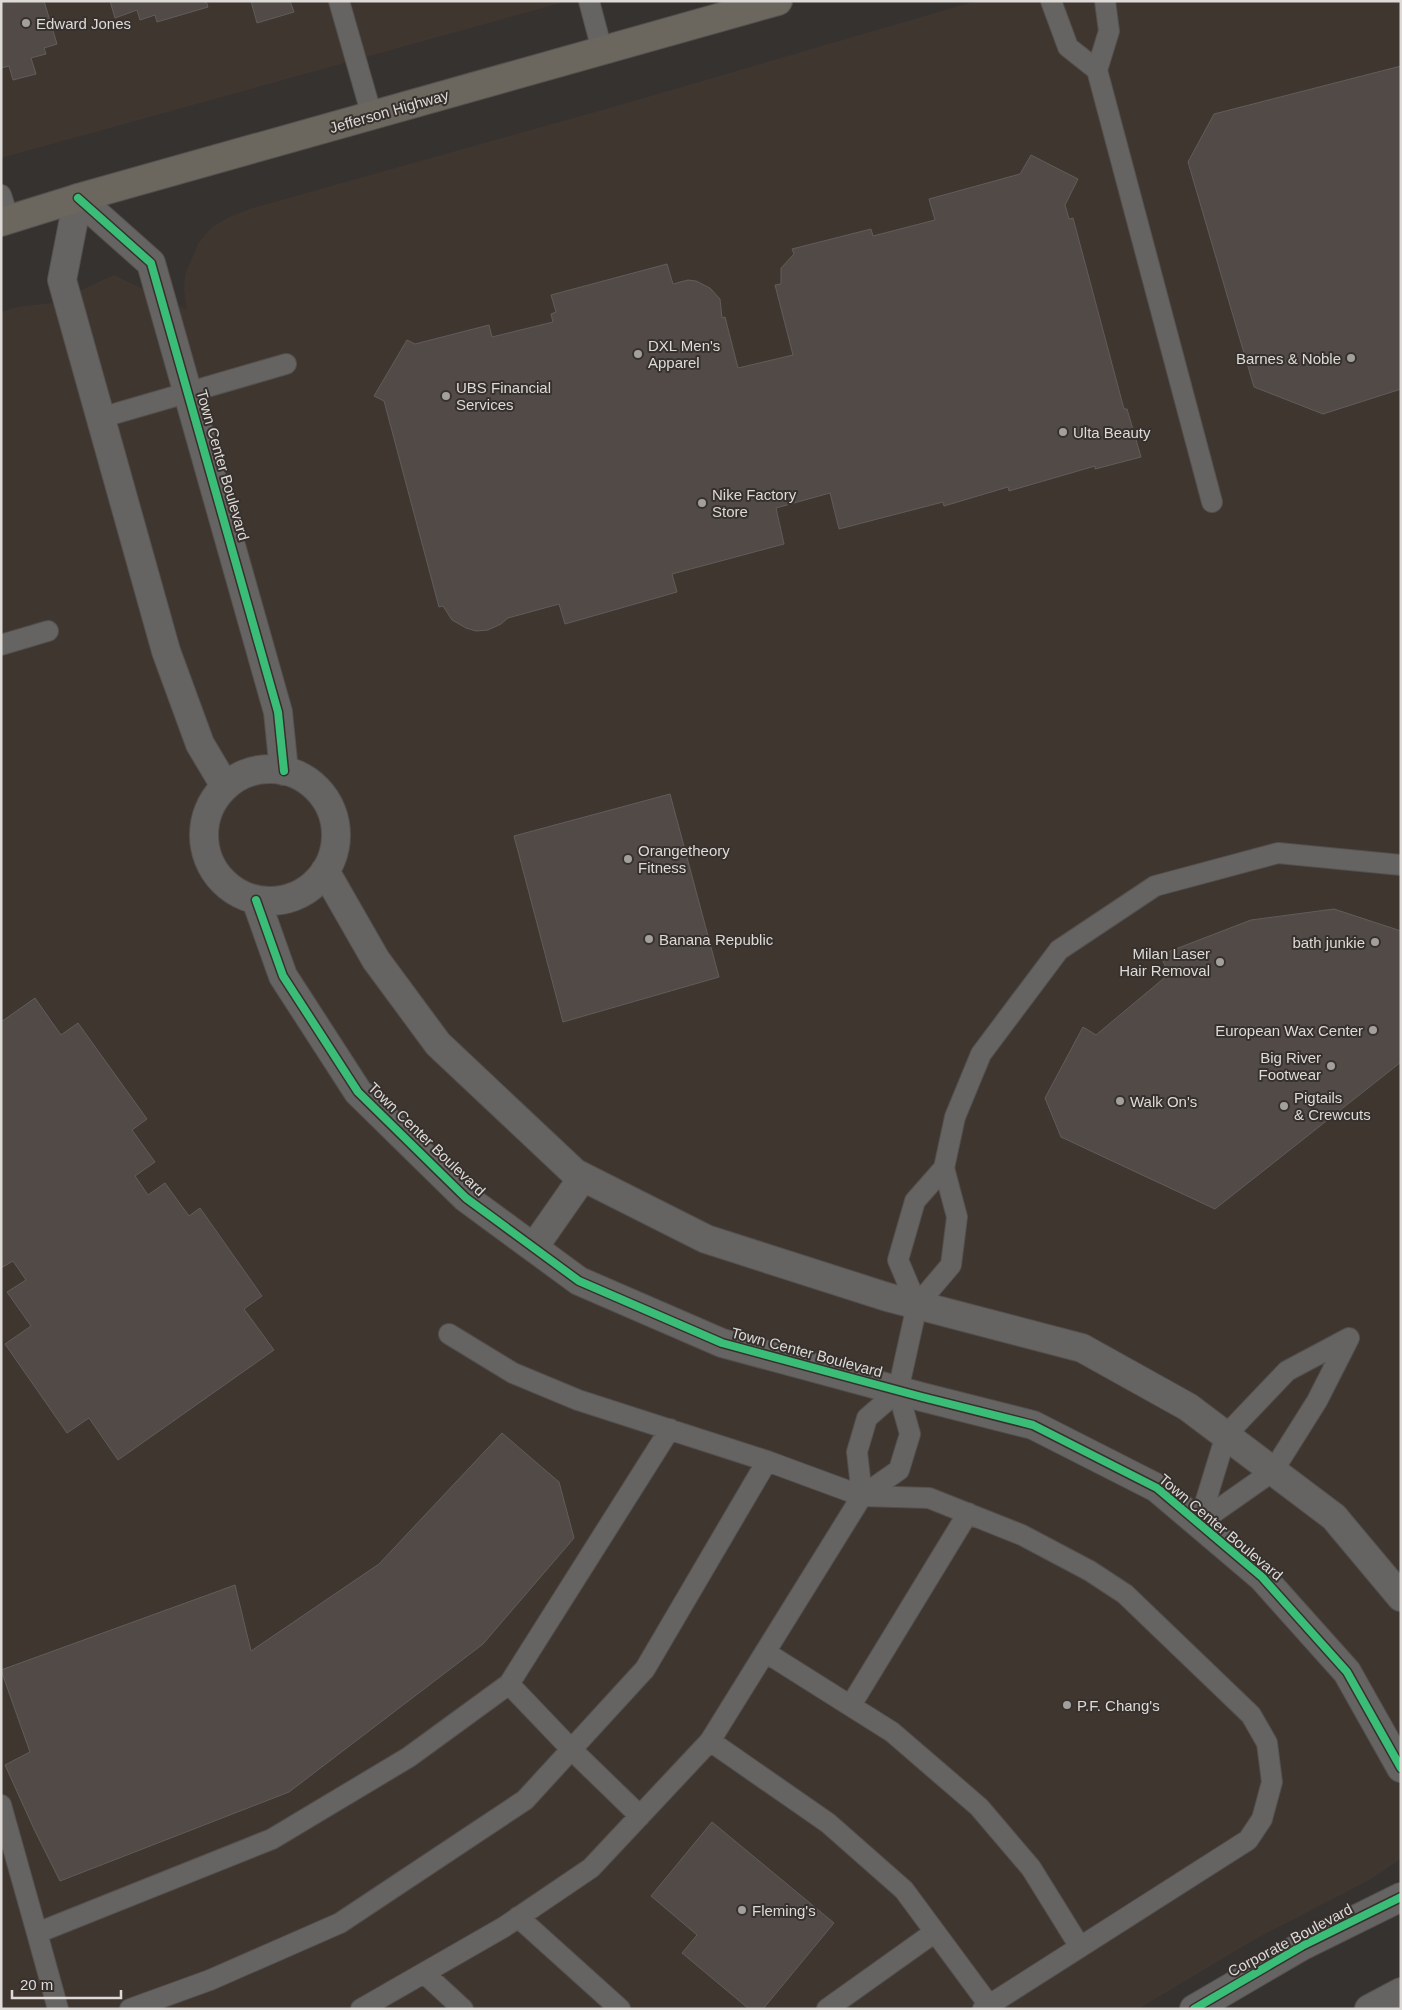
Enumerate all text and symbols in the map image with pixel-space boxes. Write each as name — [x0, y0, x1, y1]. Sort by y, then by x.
place label: Edward Jones — [36, 15, 131, 32]
marker: Edward Jones — [20, 17, 32, 29]
street label: Jefferson Highway — [327, 86, 451, 136]
place label: DXL Men's Apparel — [648, 337, 720, 371]
marker: DXL Men's Apparel — [632, 348, 644, 360]
place label: Barnes & Noble — [1236, 350, 1341, 367]
marker: Barnes & Noble — [1345, 352, 1357, 364]
place label: UBS Financial Services — [456, 379, 551, 413]
street label: Town Center Boulevard — [193, 388, 253, 542]
marker: UBS Financial Services — [440, 390, 452, 402]
place label: Ulta Beauty — [1073, 424, 1151, 441]
marker: Ulta Beauty — [1057, 426, 1069, 438]
place label: Nike Factory Store — [712, 486, 797, 520]
marker: Nike Factory Store — [696, 497, 708, 509]
place label: Orangetheory Fitness — [638, 842, 730, 876]
marker: Orangetheory Fitness — [622, 853, 634, 865]
place label: Banana Republic — [659, 931, 774, 948]
marker: Banana Republic — [643, 933, 655, 945]
place label: bath junkie — [1292, 934, 1365, 951]
marker: bath junkie — [1369, 936, 1381, 948]
place label: Milan Laser Hair Removal — [1119, 945, 1210, 979]
marker: Milan Laser Hair Removal — [1214, 956, 1226, 968]
place label: European Wax Center — [1215, 1022, 1363, 1039]
marker: European Wax Center — [1367, 1024, 1379, 1036]
place label: Big River Footwear — [1258, 1049, 1321, 1083]
marker: Big River Footwear — [1325, 1060, 1337, 1072]
street label: Town Center Boulevard — [365, 1079, 489, 1199]
place label: Pigtails & Crewcuts — [1294, 1089, 1371, 1123]
place label: Walk On's — [1130, 1093, 1197, 1110]
marker: Walk On's — [1114, 1095, 1126, 1107]
marker: Pigtails & Crewcuts — [1278, 1100, 1290, 1112]
street label: Town Center Boulevard — [729, 1324, 885, 1380]
street label: Town Center Boulevard — [1156, 1470, 1286, 1584]
place label: P.F. Chang's — [1077, 1697, 1160, 1714]
marker: P.F. Chang's — [1061, 1699, 1073, 1711]
street label: Corporate Boulevard — [1225, 1900, 1355, 1980]
place label: Fleming's — [752, 1902, 816, 1919]
marker: Fleming's — [736, 1904, 748, 1916]
scale bar — [12, 1968, 121, 2000]
text: 20 m — [20, 1976, 53, 1993]

